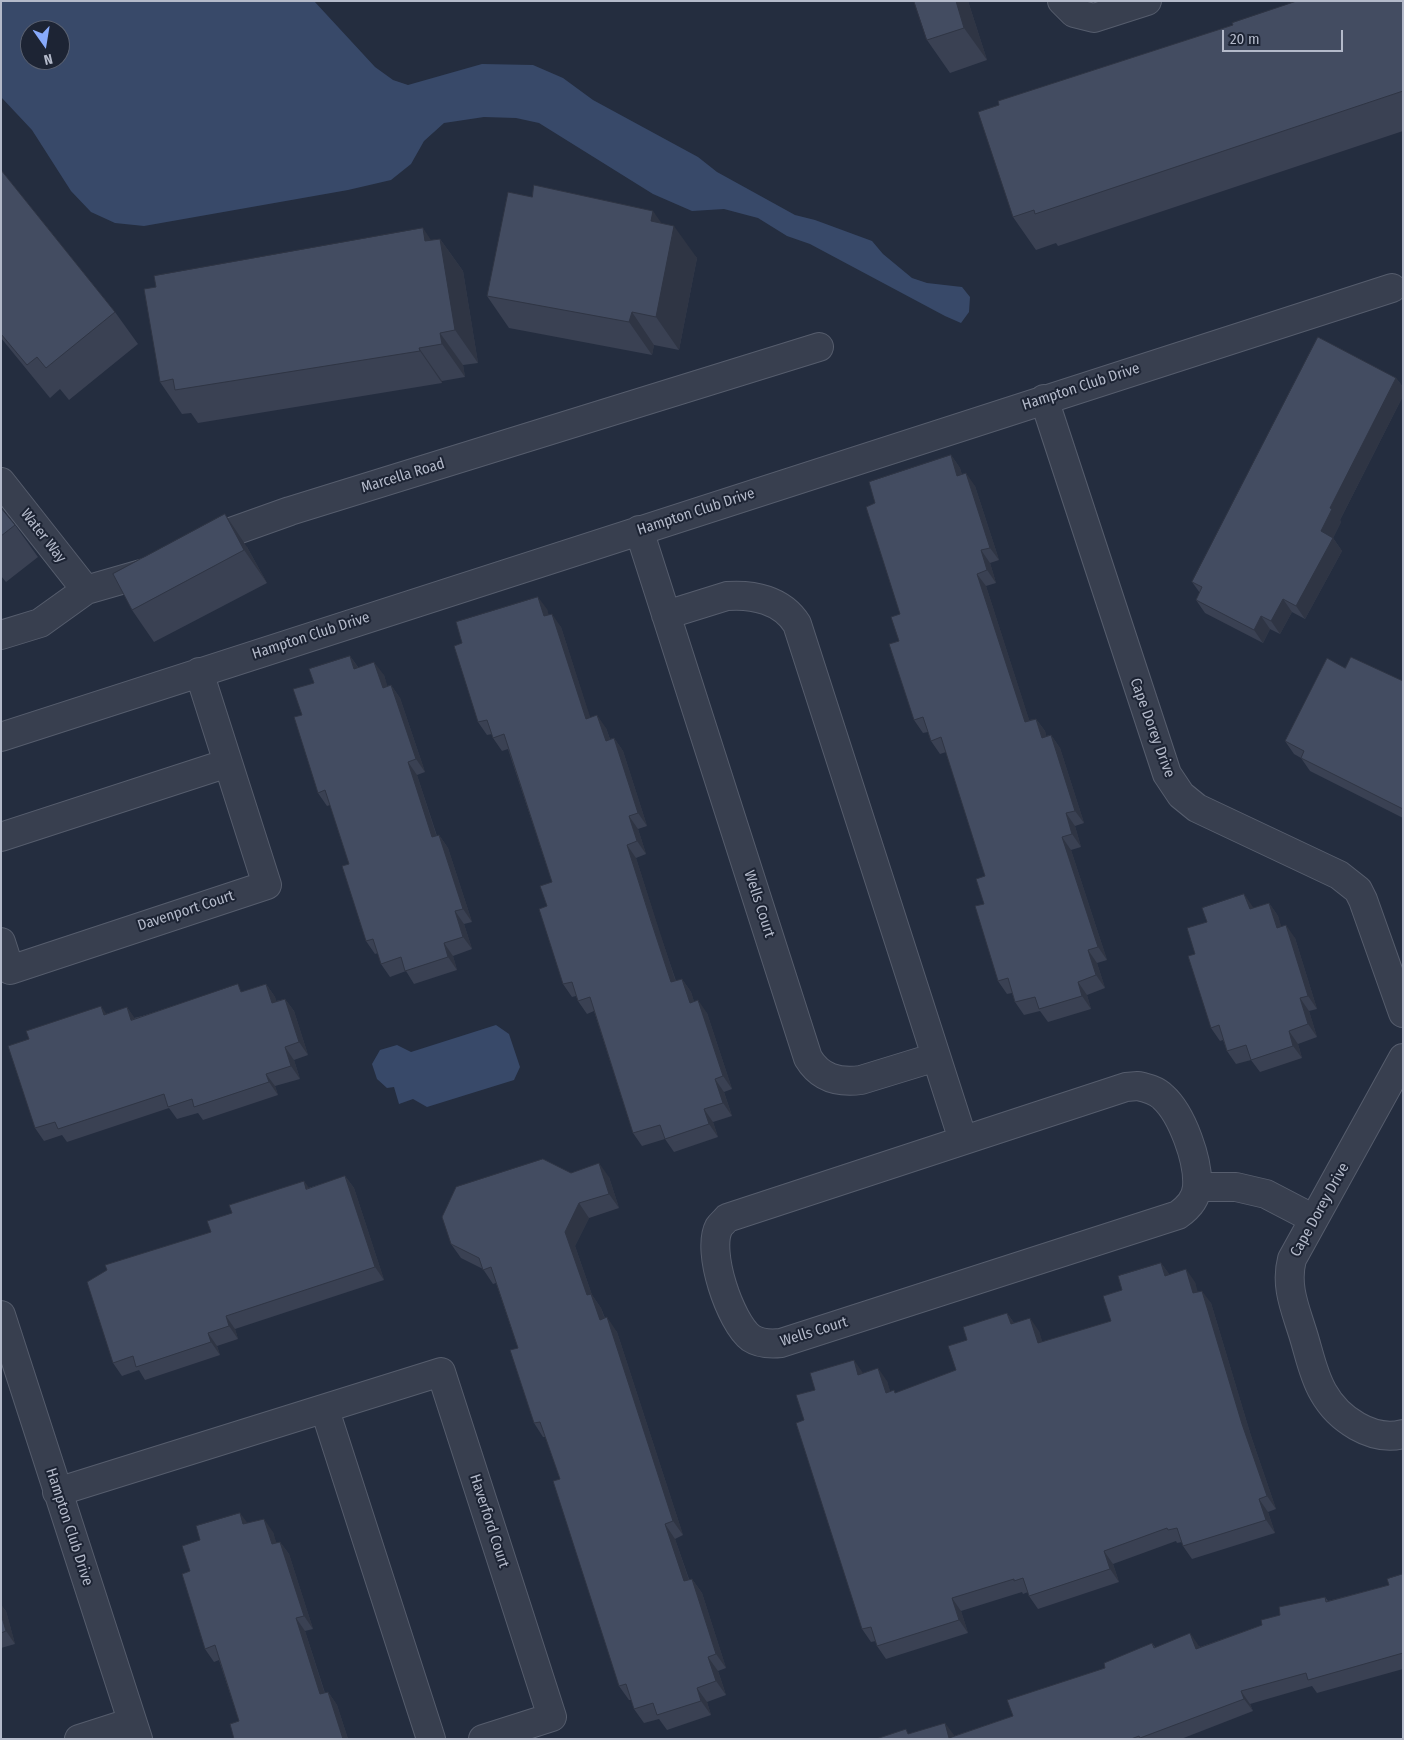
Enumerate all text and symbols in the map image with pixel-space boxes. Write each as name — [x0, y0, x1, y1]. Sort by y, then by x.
north arrow — [20, 20, 70, 70]
scale bar — [1224, 20, 1345, 52]
text: 20 m — [1230, 30, 1260, 48]
text: N — [42, 50, 54, 68]
street label: Hampton Club Drive — [1020, 360, 1142, 414]
street label: Marcella Road — [359, 455, 447, 497]
street label: Hampton Club Drive — [635, 485, 757, 539]
street label: Water Way — [16, 505, 70, 567]
street label: Hampton Club Drive — [250, 609, 372, 663]
street label: Cape Dorey Drive — [1126, 676, 1178, 780]
street label: Wells Court — [740, 868, 778, 940]
street label: Davenport Court — [135, 887, 237, 935]
street label: Cape Dorey Drive — [1287, 1160, 1353, 1260]
street label: Wells Court — [778, 1313, 850, 1351]
street label: Hampton Club Drive — [42, 1466, 96, 1588]
street label: Haverford Court — [465, 1472, 513, 1570]

